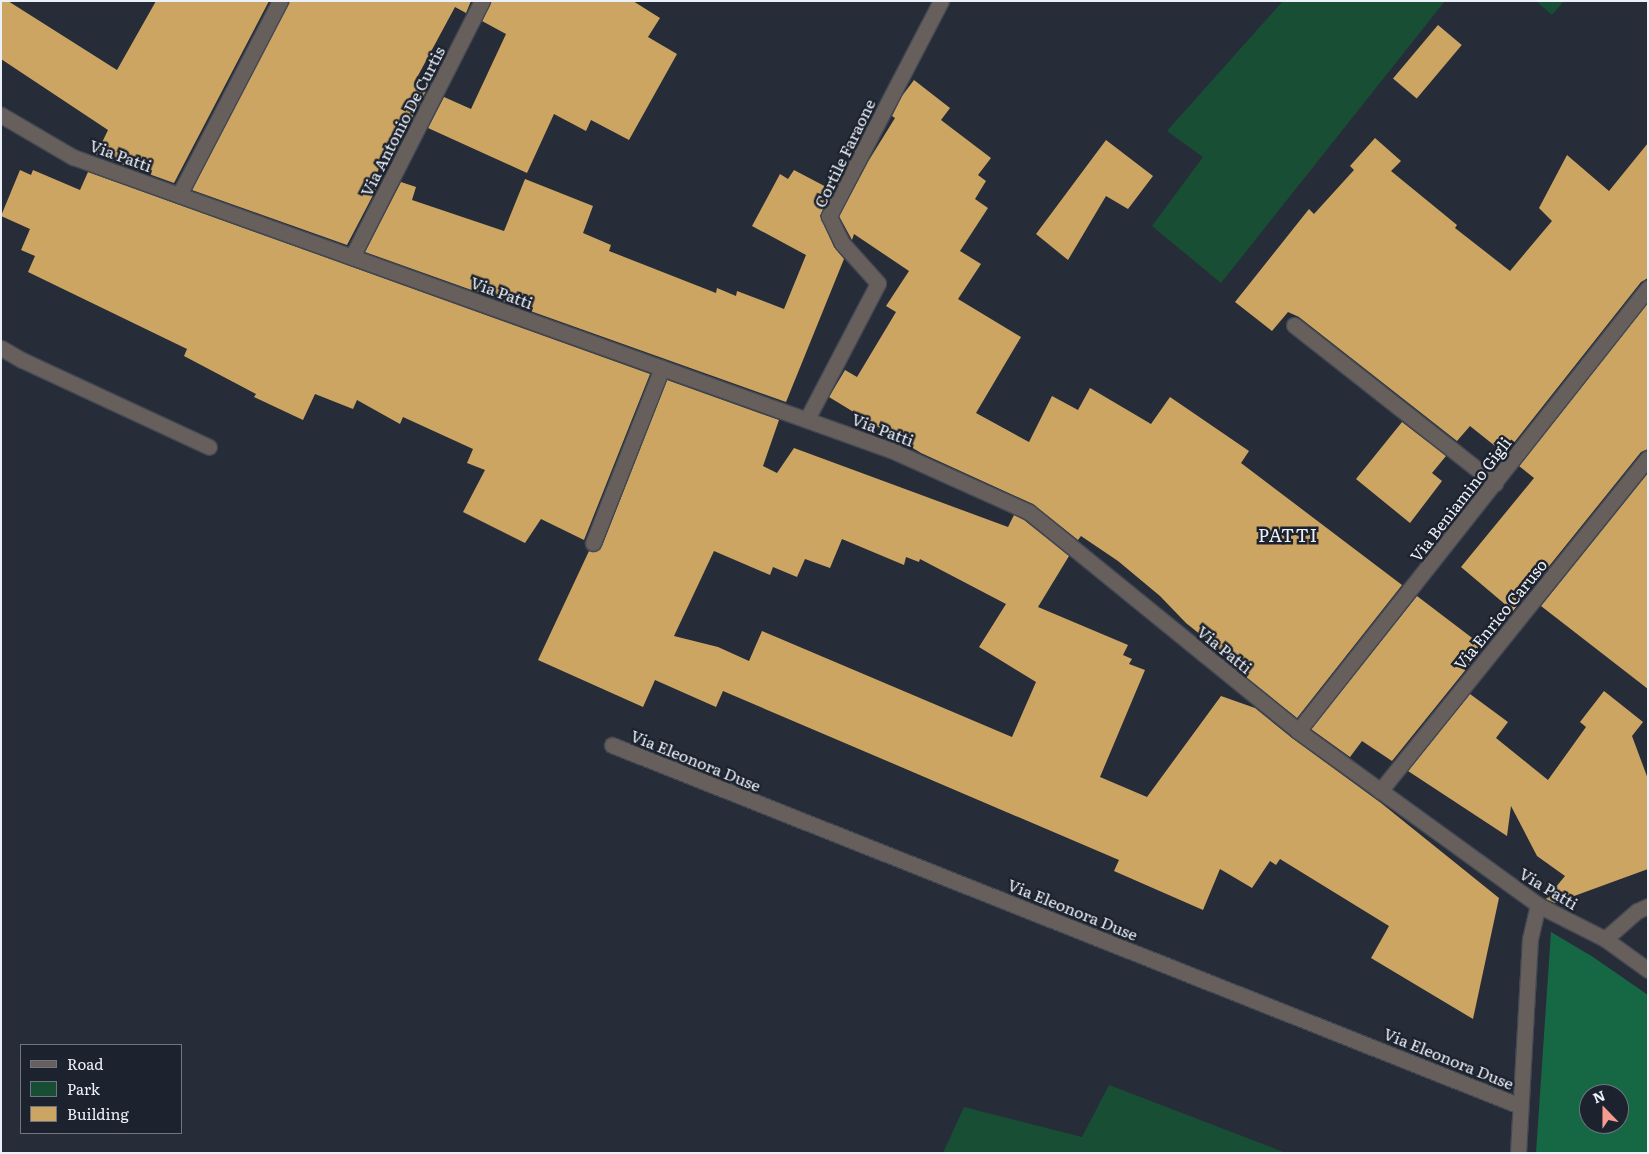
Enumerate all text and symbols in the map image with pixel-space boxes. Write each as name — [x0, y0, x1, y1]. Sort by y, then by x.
street label: Via Antonio De Curtis — [356, 43, 448, 199]
street label: Cortile Faraone — [809, 96, 879, 210]
street label: Via Patti — [87, 135, 155, 175]
street label: Via Patti — [468, 272, 536, 312]
street label: Via Patti — [849, 408, 917, 450]
street label: Via Beniamino Gigli — [1405, 433, 1515, 565]
district label: PATTI — [1257, 524, 1319, 546]
street label: Via Enrico Caruso — [1450, 555, 1550, 673]
street label: Via Patti — [1194, 621, 1256, 677]
street label: Via Eleonora Duse — [628, 725, 764, 795]
street label: Via Patti — [1516, 863, 1582, 913]
street label: Via Eleonora Duse — [1005, 874, 1141, 944]
street label: Via Eleonora Duse — [1381, 1023, 1517, 1093]
legend — [20, 1044, 182, 1134]
text: Road — [67, 1052, 103, 1075]
text: Park — [67, 1077, 100, 1100]
north arrow — [1579, 1084, 1629, 1134]
text: N — [1590, 1085, 1608, 1107]
text: Building — [67, 1102, 129, 1125]

